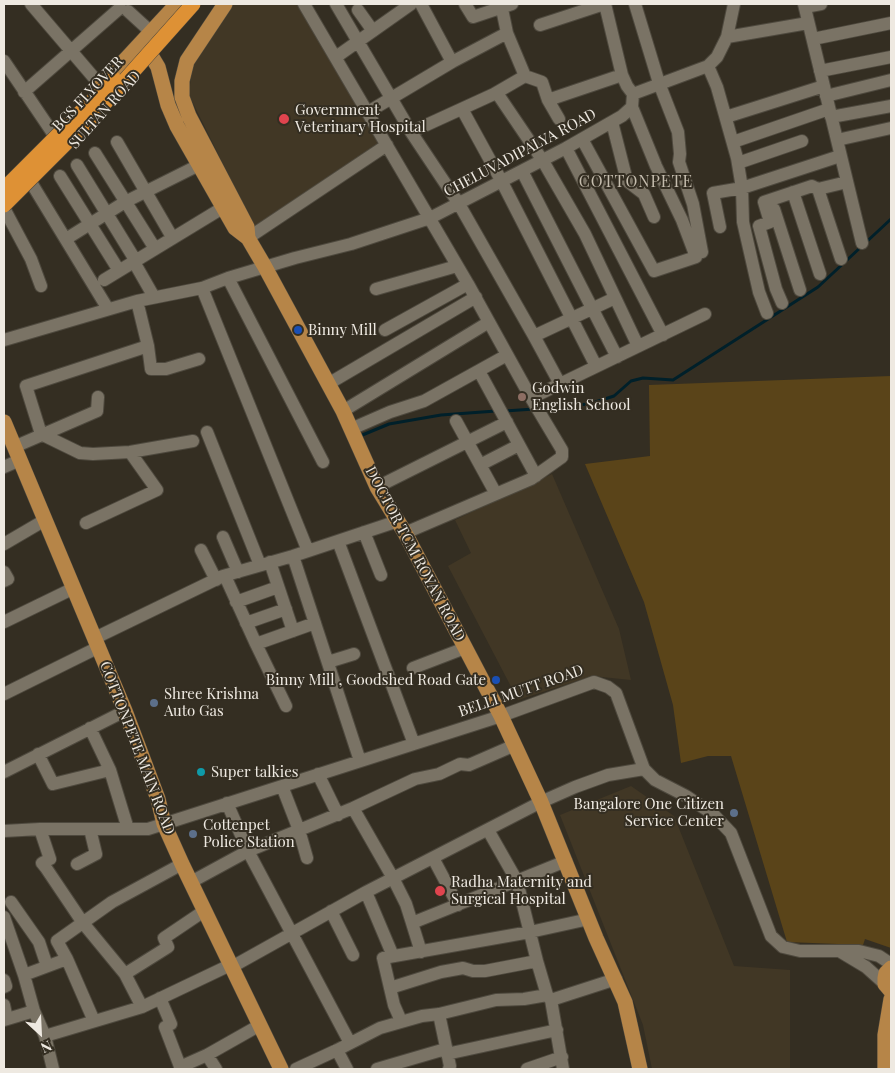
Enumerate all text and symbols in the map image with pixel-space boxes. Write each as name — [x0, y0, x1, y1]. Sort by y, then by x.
street label: BGS FLYOVER — [49, 53, 127, 135]
street label: SULTAN ROAD — [65, 67, 145, 153]
place label: Government Veterinary Hospital — [295, 101, 426, 136]
street label: CHELUVADIPALYA ROAD — [441, 105, 599, 201]
marker: Government Veterinary Hospital — [277, 112, 291, 126]
district label: COTTONPETE — [577, 172, 695, 192]
place label: Binny Mill — [308, 321, 377, 339]
marker: Binny Mill — [292, 324, 304, 336]
place label: Godwin English School — [532, 379, 631, 414]
marker: Godwin English School — [516, 391, 528, 403]
street label: DOCTOR TCM ROYAN ROAD — [361, 464, 469, 644]
street label: COTTONPETE MAIN ROAD — [96, 659, 178, 837]
street label: BELLI MUTT ROAD — [456, 661, 586, 721]
place label: Binny Mill , Goodshed Road Gate — [266, 671, 486, 689]
marker: Binny Mill , Goodshed Road Gate — [490, 674, 502, 686]
place label: Shree Krishna Auto Gas — [164, 685, 259, 720]
marker: Shree Krishna Auto Gas — [148, 697, 160, 709]
place label: Super talkies — [211, 763, 299, 781]
marker: Super talkies — [195, 766, 207, 778]
place label: Bangalore One Citizen Service Center — [574, 795, 724, 830]
marker: Bangalore One Citizen Service Center — [728, 807, 740, 819]
place label: Cottenpet Police Station — [203, 816, 295, 851]
marker: Cottenpet Police Station — [187, 828, 199, 840]
place label: Radha Maternity and Surgical Hospital — [451, 873, 592, 908]
marker: Radha Maternity and Surgical Hospital — [433, 884, 447, 898]
north arrow — [15, 1008, 65, 1058]
text: N — [38, 1036, 55, 1058]

